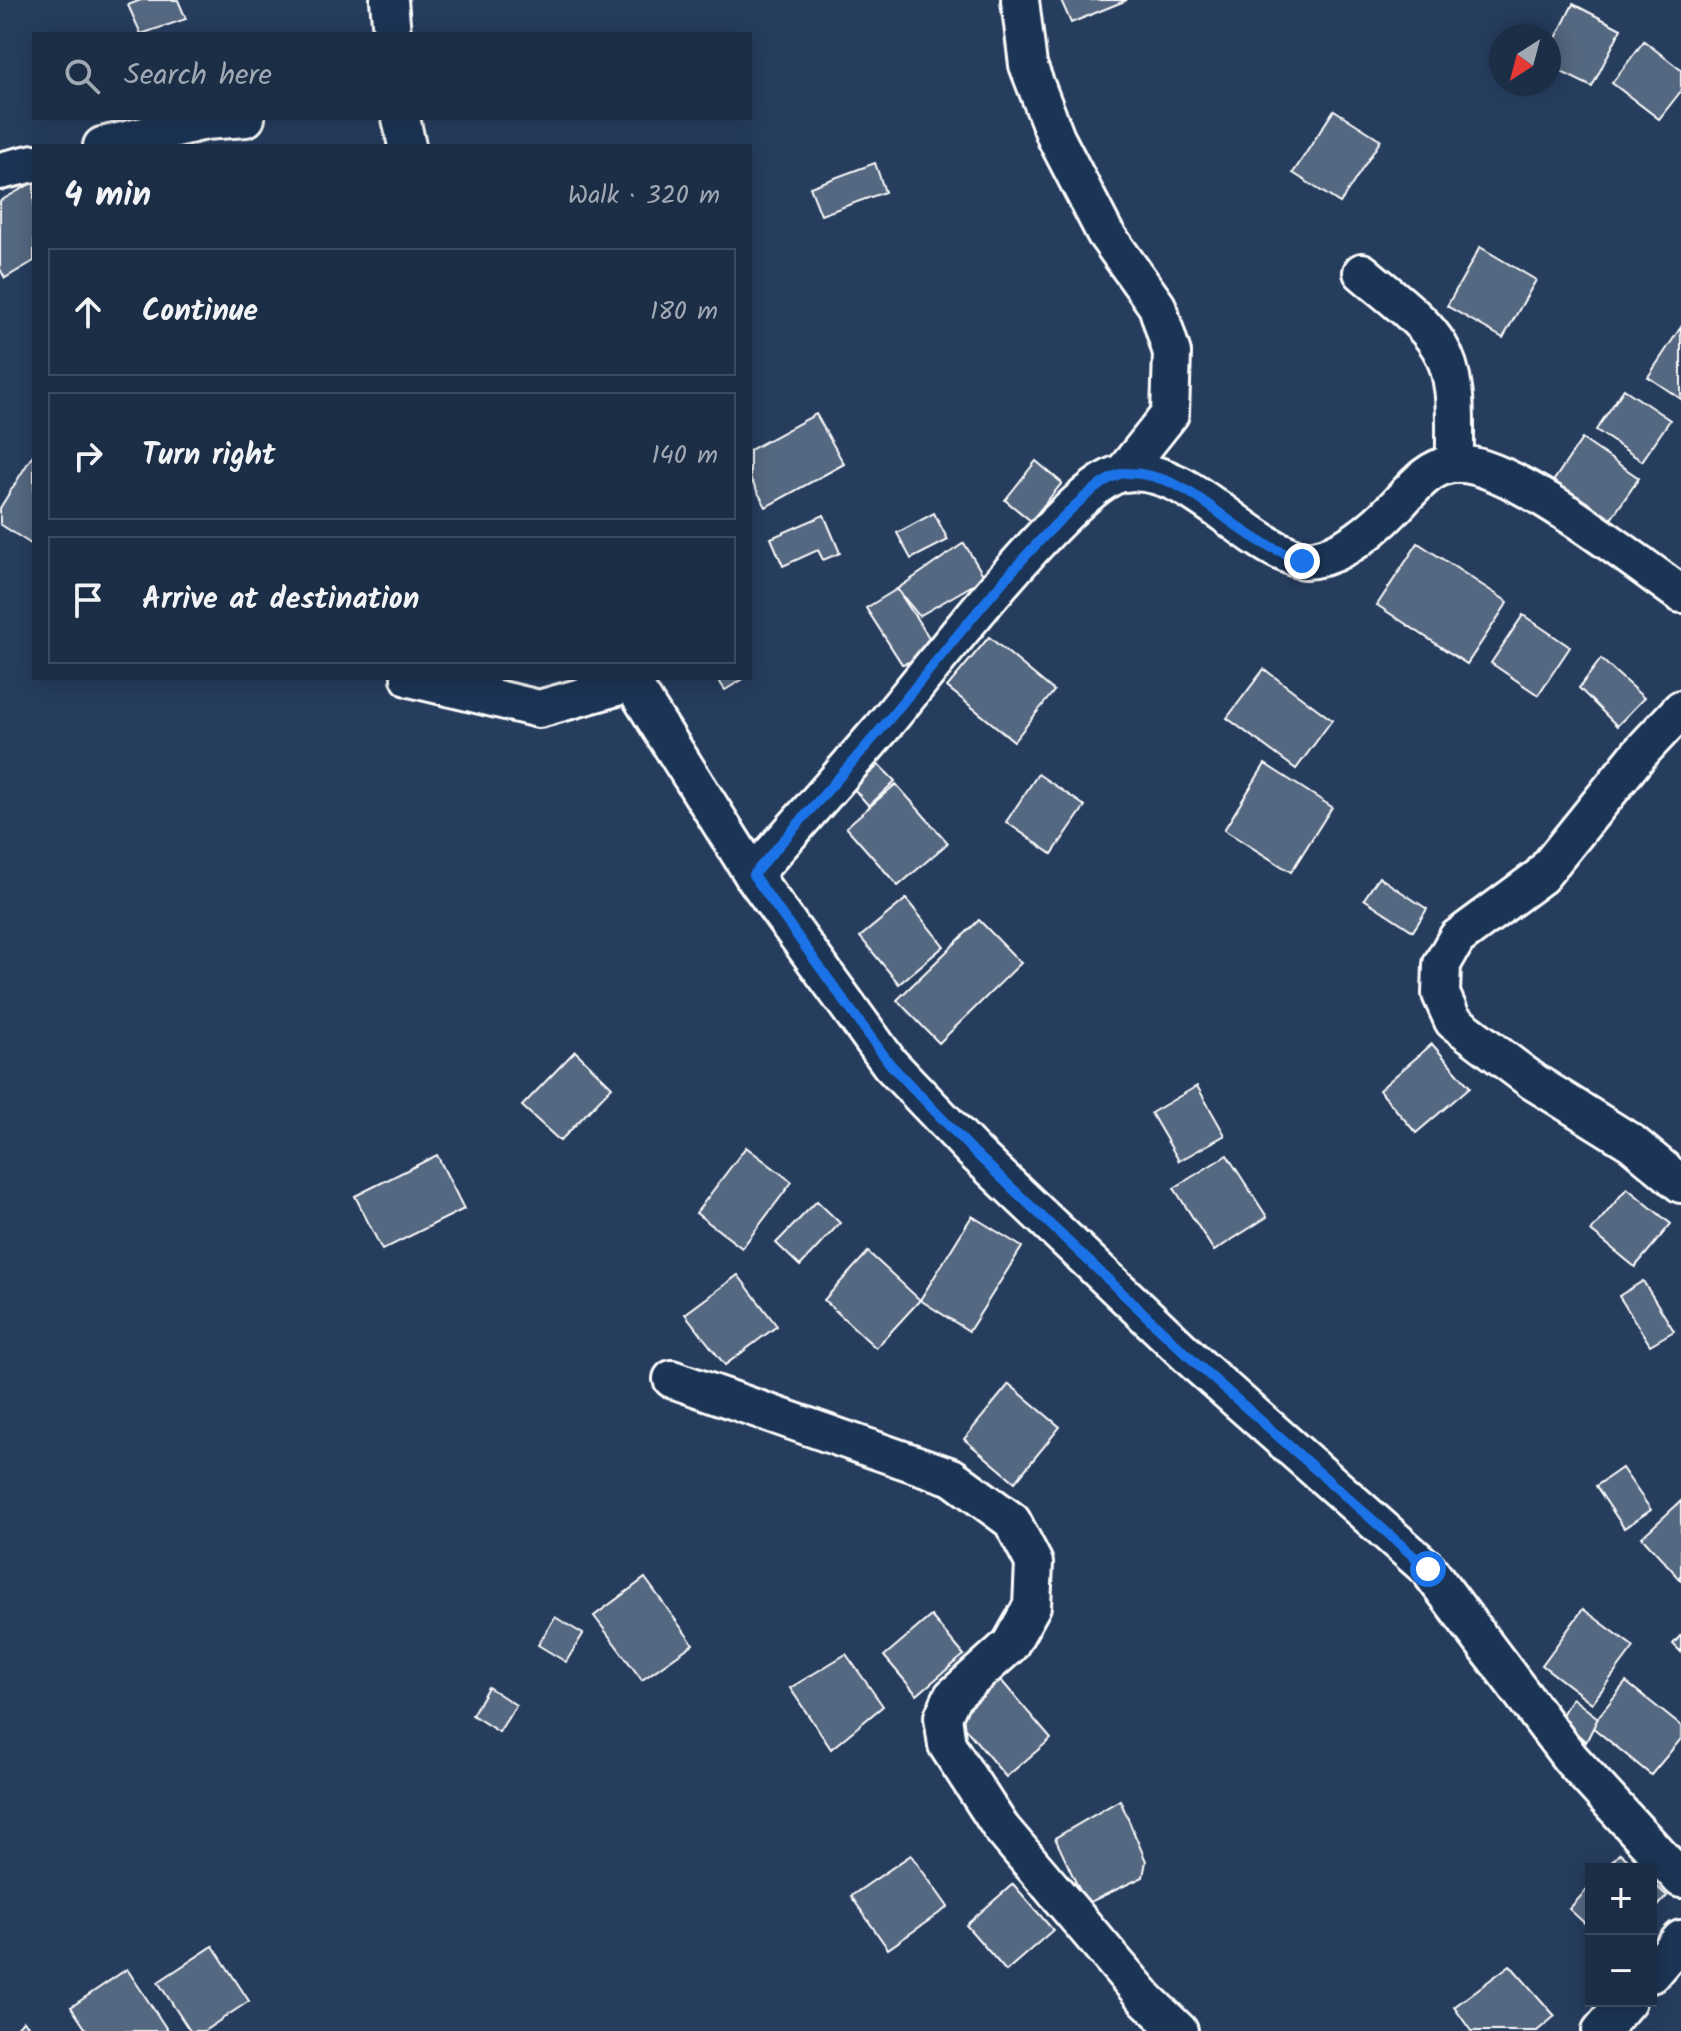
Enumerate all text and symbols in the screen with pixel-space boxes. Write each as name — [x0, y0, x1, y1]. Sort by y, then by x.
north arrow — [1489, 24, 1561, 96]
search box — [32, 32, 752, 120]
text: Search here — [124, 52, 272, 100]
icon: search — [60, 54, 104, 98]
text: 4 min — [64, 169, 151, 223]
text: Walk · 320 m — [568, 175, 720, 217]
text: Continue — [142, 288, 258, 336]
icon: ahead — [66, 290, 110, 334]
text: 180 m — [650, 291, 718, 333]
text: Turn right — [142, 432, 275, 480]
icon: right — [66, 434, 110, 478]
text: 140 m — [651, 435, 718, 477]
route end — [1284, 543, 1320, 579]
text: Arrive at destination — [142, 576, 419, 624]
icon: arrive — [66, 578, 110, 622]
route start — [1410, 1551, 1446, 1587]
map controls — [1585, 1863, 1657, 2007]
button: + — [1585, 1863, 1657, 1935]
button: − — [1585, 1935, 1657, 2007]

